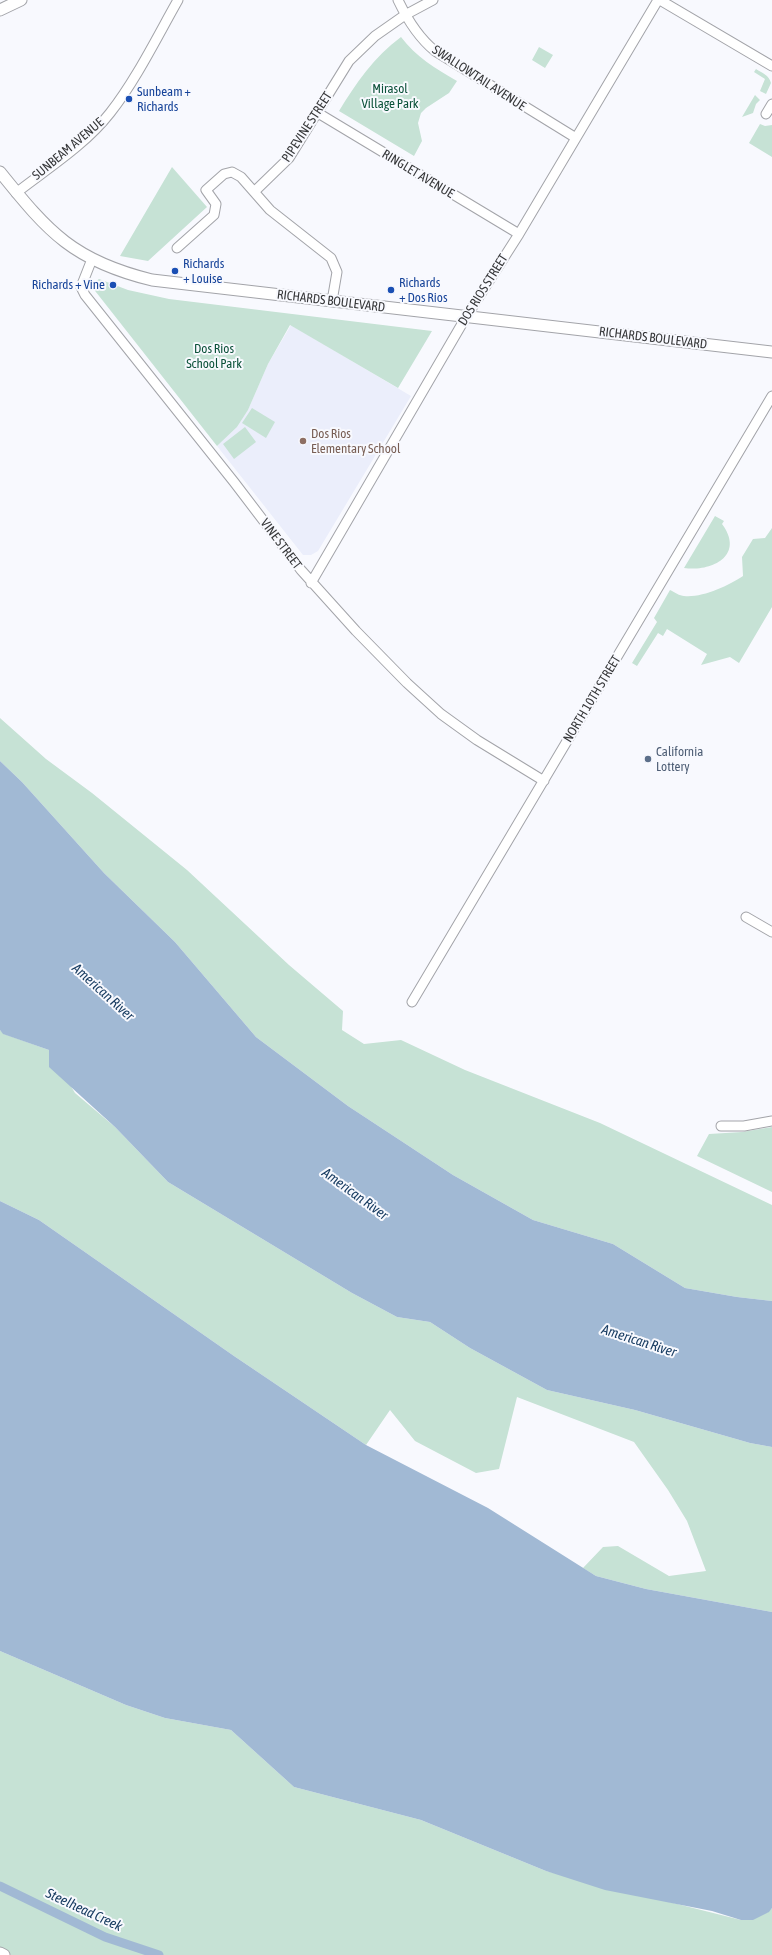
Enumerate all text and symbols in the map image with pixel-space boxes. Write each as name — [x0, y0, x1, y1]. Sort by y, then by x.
street label: SWALLOWTAIL AVENUE — [429, 42, 529, 114]
park label: Mirasol Village Park — [361, 81, 419, 112]
place label: Sunbeam + Richards — [137, 84, 191, 115]
street label: PIPEVINE STREET — [278, 89, 336, 165]
marker: Sunbeam + Richards — [124, 94, 134, 104]
street label: SUNBEAM AVENUE — [29, 115, 107, 183]
street label: RINGLET AVENUE — [379, 146, 457, 202]
street label: DOS RIOS STREET — [455, 251, 511, 329]
place label: Richards + Louise — [183, 256, 224, 287]
marker: Richards + Louise — [170, 266, 180, 276]
place label: Richards + Dos Rios — [399, 275, 447, 306]
place label: Richards + Vine — [32, 277, 105, 293]
marker: Richards + Vine — [108, 280, 118, 290]
marker: Richards + Dos Rios — [386, 285, 396, 295]
street label: RICHARDS BOULEVARD — [276, 287, 386, 315]
street label: RICHARDS BOULEVARD — [598, 324, 708, 352]
park label: Dos Rios School Park — [186, 341, 242, 372]
place label: Dos Rios Elementary School — [311, 426, 400, 457]
marker: Dos Rios Elementary School — [298, 436, 308, 446]
street label: VINE STREET — [257, 516, 305, 572]
street label: NORTH 10TH STREET — [560, 653, 624, 745]
place label: California Lottery — [656, 744, 703, 775]
marker: California Lottery — [643, 754, 653, 764]
water label: American River — [69, 960, 137, 1024]
water label: American River — [319, 1164, 391, 1224]
water label: American River — [600, 1321, 678, 1361]
water label: Steelhead Creek — [43, 1885, 125, 1935]

